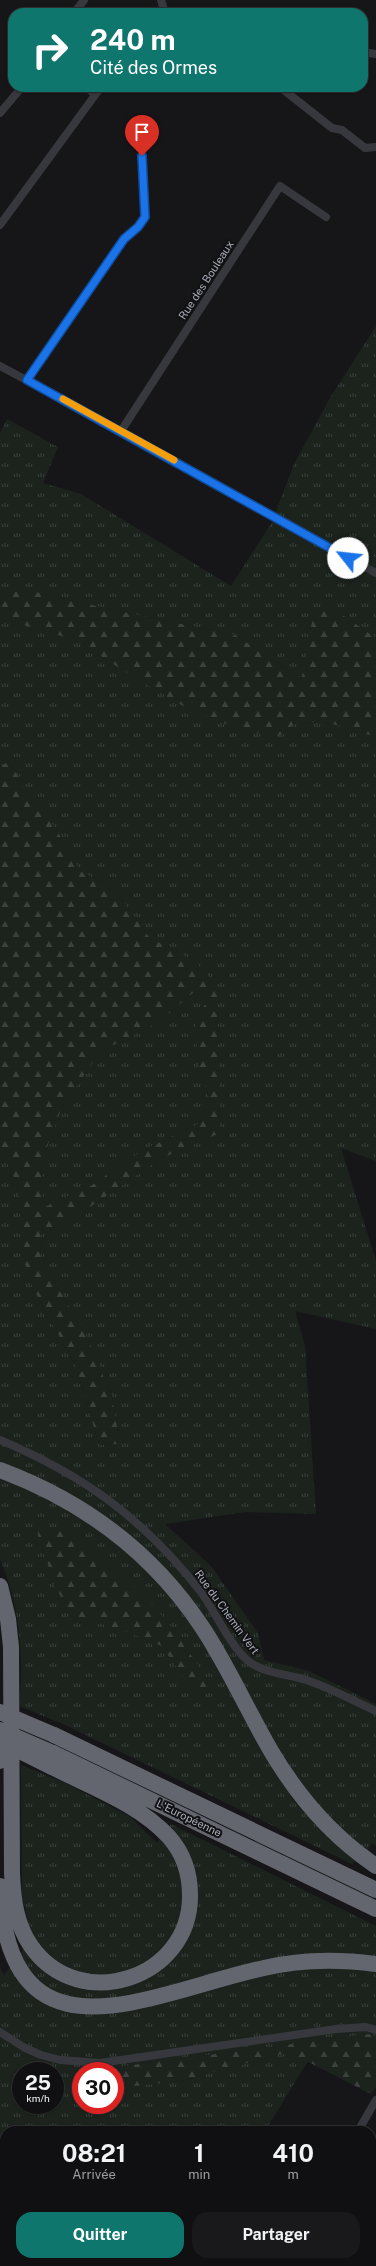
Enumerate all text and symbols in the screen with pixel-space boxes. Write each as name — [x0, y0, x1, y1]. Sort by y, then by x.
text: 240 m — [90, 23, 176, 56]
icon: right — [24, 24, 76, 76]
text: Cité des Ormes — [90, 57, 217, 78]
pin — [125, 115, 159, 156]
icon: arrive — [131, 121, 153, 143]
street label: Rue des Bouleaux — [176, 238, 236, 322]
position arrow — [327, 537, 369, 579]
street label: Rue du Chemin Vert — [193, 1568, 261, 1656]
street label: L'Européenne — [155, 1797, 223, 1839]
speed limit sign: 30 — [72, 2062, 124, 2114]
text: 25 — [25, 2071, 51, 2095]
text: km/h — [26, 2092, 50, 2104]
text: 08:21 — [62, 2139, 126, 2167]
text: 1 — [194, 2139, 204, 2167]
text: 410 — [272, 2139, 314, 2167]
text: Arrivée — [72, 2167, 116, 2182]
text: min — [188, 2167, 210, 2182]
text: m — [287, 2167, 299, 2182]
button: Quitter — [16, 2212, 184, 2258]
button: Partager — [192, 2212, 360, 2258]

